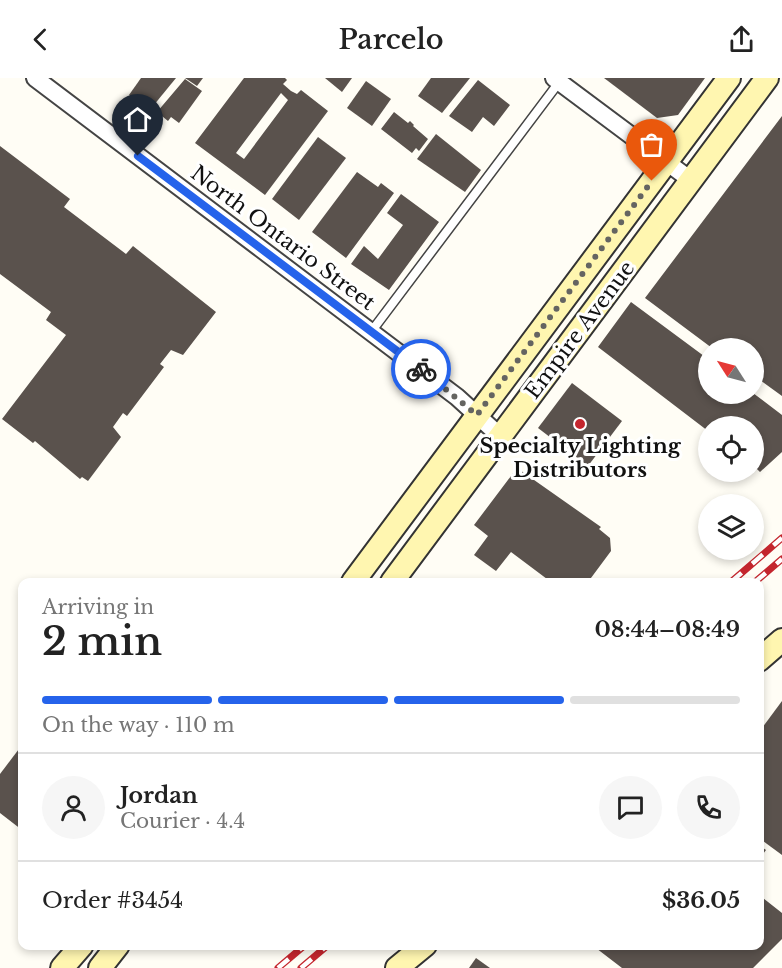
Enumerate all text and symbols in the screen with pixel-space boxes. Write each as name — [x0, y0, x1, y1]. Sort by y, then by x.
icon: back — [24, 23, 57, 56]
text: Parcelo — [339, 23, 443, 56]
icon: share — [725, 23, 758, 56]
pin — [112, 94, 163, 156]
icon: home — [121, 103, 154, 136]
pin — [626, 119, 677, 181]
icon: bag — [635, 128, 668, 161]
street label: North Ontario Street — [186, 160, 381, 316]
street label: Empire Avenue — [520, 256, 640, 404]
north arrow — [698, 338, 764, 404]
map controls — [698, 338, 764, 560]
courier — [391, 339, 451, 399]
icon: bike — [405, 353, 438, 386]
button: locate — [698, 416, 764, 482]
marker: Specialty Lighting Distributors — [573, 417, 587, 431]
place label: Specialty Lighting Distributors — [479, 433, 682, 483]
button: layers — [698, 494, 764, 560]
text: Arriving in — [42, 595, 154, 619]
text: 08:44–08:49 — [595, 616, 740, 643]
text: 2 min — [42, 617, 162, 666]
text: On the way · 110 m — [42, 713, 235, 737]
button: person — [42, 776, 105, 839]
button: chat — [599, 776, 662, 839]
button: phone — [677, 776, 740, 839]
text: Jordan — [120, 782, 198, 809]
text: Courier · 4.4 — [120, 809, 245, 833]
text: Order #3454 — [42, 887, 183, 914]
text: $36.05 — [662, 887, 740, 914]

